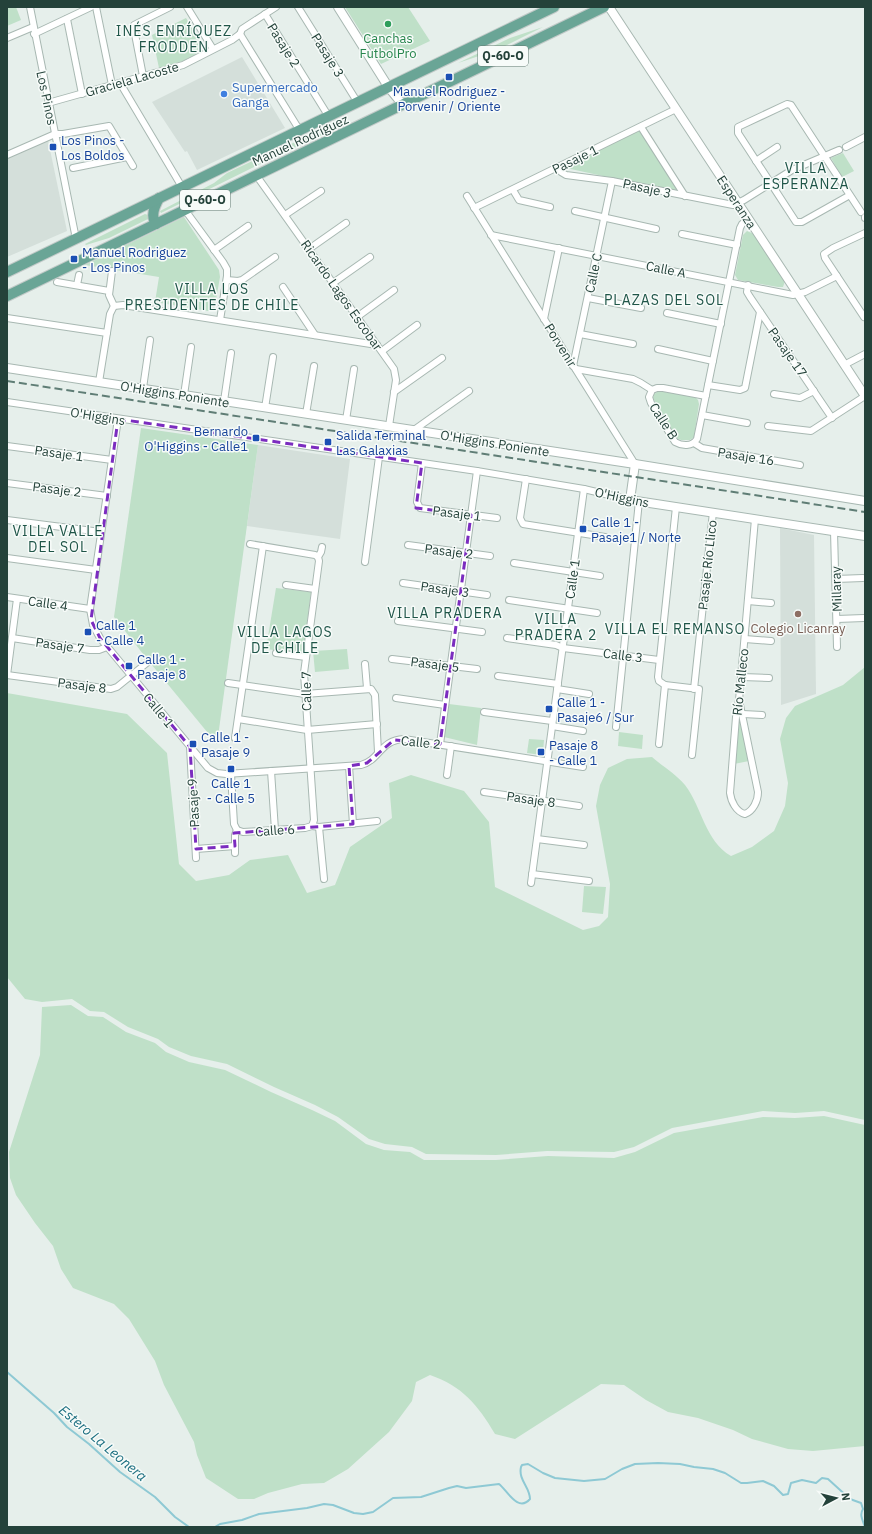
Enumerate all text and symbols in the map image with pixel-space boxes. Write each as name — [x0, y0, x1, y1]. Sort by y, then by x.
marker: Canchas FutbolPro — [383, 19, 393, 29]
street label: Pasaje 2 — [263, 20, 304, 71]
district label: INÉS ENRÍQUEZ FRODDEN — [116, 21, 232, 56]
street label: Pasaje 3 — [307, 30, 348, 81]
place label: Canchas FutbolPro — [360, 30, 416, 62]
road number: Q-60-O — [478, 46, 528, 66]
street label: Graciela Lacoste — [84, 58, 181, 101]
street label: Los Pinos — [32, 69, 61, 127]
marker: Manuel Rodriguez - Porvenir / Oriente — [444, 72, 454, 82]
place label: Supermercado Ganga — [232, 79, 318, 111]
place label: Manuel Rodriguez - Porvenir / Oriente — [393, 83, 505, 115]
marker: Supermercado Ganga — [219, 89, 229, 99]
street label: Manuel Rodríguez — [249, 111, 351, 170]
place label: Los Pinos - Los Boldos — [61, 132, 125, 164]
street label: Pasaje 1 — [549, 141, 601, 178]
marker: Los Pinos - Los Boldos — [48, 142, 58, 152]
district label: VILLA ESPERANZA — [763, 159, 849, 193]
street label: Esperanza — [713, 172, 760, 232]
street label: Pasaje 3 — [621, 175, 673, 202]
road number: Q-60-O — [180, 190, 230, 210]
street label: Ricardo Lagos Escobar — [297, 237, 386, 354]
place label: Manuel Rodriguez - Los Pinos — [82, 244, 186, 276]
street label: Calle C — [581, 252, 606, 295]
marker: Manuel Rodriguez - Los Pinos — [69, 254, 79, 264]
street label: Calle A — [644, 257, 688, 282]
district label: VILLA LOS PRESIDENTES DE CHILE — [125, 280, 299, 314]
district label: PLAZAS DEL SOL — [604, 291, 724, 309]
street label: Porvenir — [540, 320, 581, 371]
street label: Pasaje 17 — [764, 324, 811, 381]
street label: O'Higgins Poniente — [119, 377, 231, 412]
street label: Calle B — [645, 400, 682, 443]
street label: O'Higgins — [69, 404, 127, 429]
place label: Bernardo O'Higgins - Calle1 — [144, 423, 248, 455]
street label: O'Higgins Poniente — [439, 426, 551, 461]
place label: Salida Terminal Las Galaxias — [336, 427, 426, 459]
marker: Bernardo O'Higgins - Calle1 — [251, 433, 261, 443]
marker: Salida Terminal Las Galaxias — [323, 437, 333, 447]
street label: Pasaje 1 — [33, 442, 85, 465]
street label: Pasaje 16 — [716, 444, 775, 469]
street label: Pasaje 2 — [31, 478, 82, 501]
street label: O'Higgins — [593, 483, 651, 512]
street label: Pasaje 1 — [431, 502, 483, 525]
place label: Calle 1 - Pasaje1 / Norte — [591, 514, 681, 546]
street label: Pasaje Río Llico — [694, 519, 721, 611]
district label: VILLA VALLE DEL SOL — [13, 522, 103, 556]
marker: Calle 1 - Pasaje1 / Norte — [578, 524, 588, 534]
street label: Pasaje 2 — [423, 540, 474, 563]
street label: Calle 1 — [561, 558, 584, 600]
street label: Millaray — [827, 565, 846, 612]
street label: Pasaje 3 — [419, 578, 470, 601]
street label: Calle 4 — [27, 592, 69, 615]
district label: VILLA PRADERA — [387, 604, 503, 622]
marker: Colegio Licanray — [793, 609, 803, 619]
district label: VILLA PRADERA 2 — [515, 610, 597, 644]
place label: Calle 1 - Calle 4 — [96, 617, 144, 649]
district label: VILLA EL REMANSO — [605, 620, 745, 638]
place label: Colegio Licanray — [750, 620, 846, 637]
district label: VILLA LAGOS DE CHILE — [237, 623, 333, 657]
marker: Calle 1 - Calle 4 — [83, 627, 93, 637]
street label: Pasaje 7 — [34, 634, 85, 657]
street label: Calle 3 — [602, 645, 644, 666]
street label: Río Malleco — [729, 648, 752, 716]
place label: Calle 1 - Pasaje 8 — [137, 651, 186, 683]
street label: Pasaje 5 — [409, 653, 460, 676]
marker: Calle 1 - Pasaje 8 — [124, 661, 134, 671]
street label: Calle 7 — [298, 671, 315, 711]
street label: Pasaje 8 — [56, 674, 108, 697]
street label: Calle 1 — [139, 689, 178, 731]
place label: Calle 1 - Pasaje6 / Sur — [557, 694, 634, 726]
marker: Calle 1 - Pasaje6 / Sur — [544, 704, 554, 714]
place label: Calle 1 - Pasaje 9 — [201, 729, 250, 761]
street label: Calle 2 — [400, 732, 442, 753]
place label: Pasaje 8 - Calle 1 — [549, 737, 598, 769]
marker: Calle 1 - Pasaje 9 — [188, 739, 198, 749]
marker: Pasaje 8 - Calle 1 — [536, 747, 546, 757]
marker: Calle 1 - Calle 5 — [226, 764, 236, 774]
place label: Calle 1 - Calle 5 — [207, 775, 255, 807]
street label: Pasaje 9 — [184, 778, 203, 828]
street label: Pasaje 8 — [505, 788, 557, 811]
street label: Calle 6 — [254, 821, 296, 840]
water label: Estero La Leonera — [55, 1401, 151, 1485]
north arrow — [816, 1478, 856, 1518]
text: N — [838, 1492, 853, 1502]

